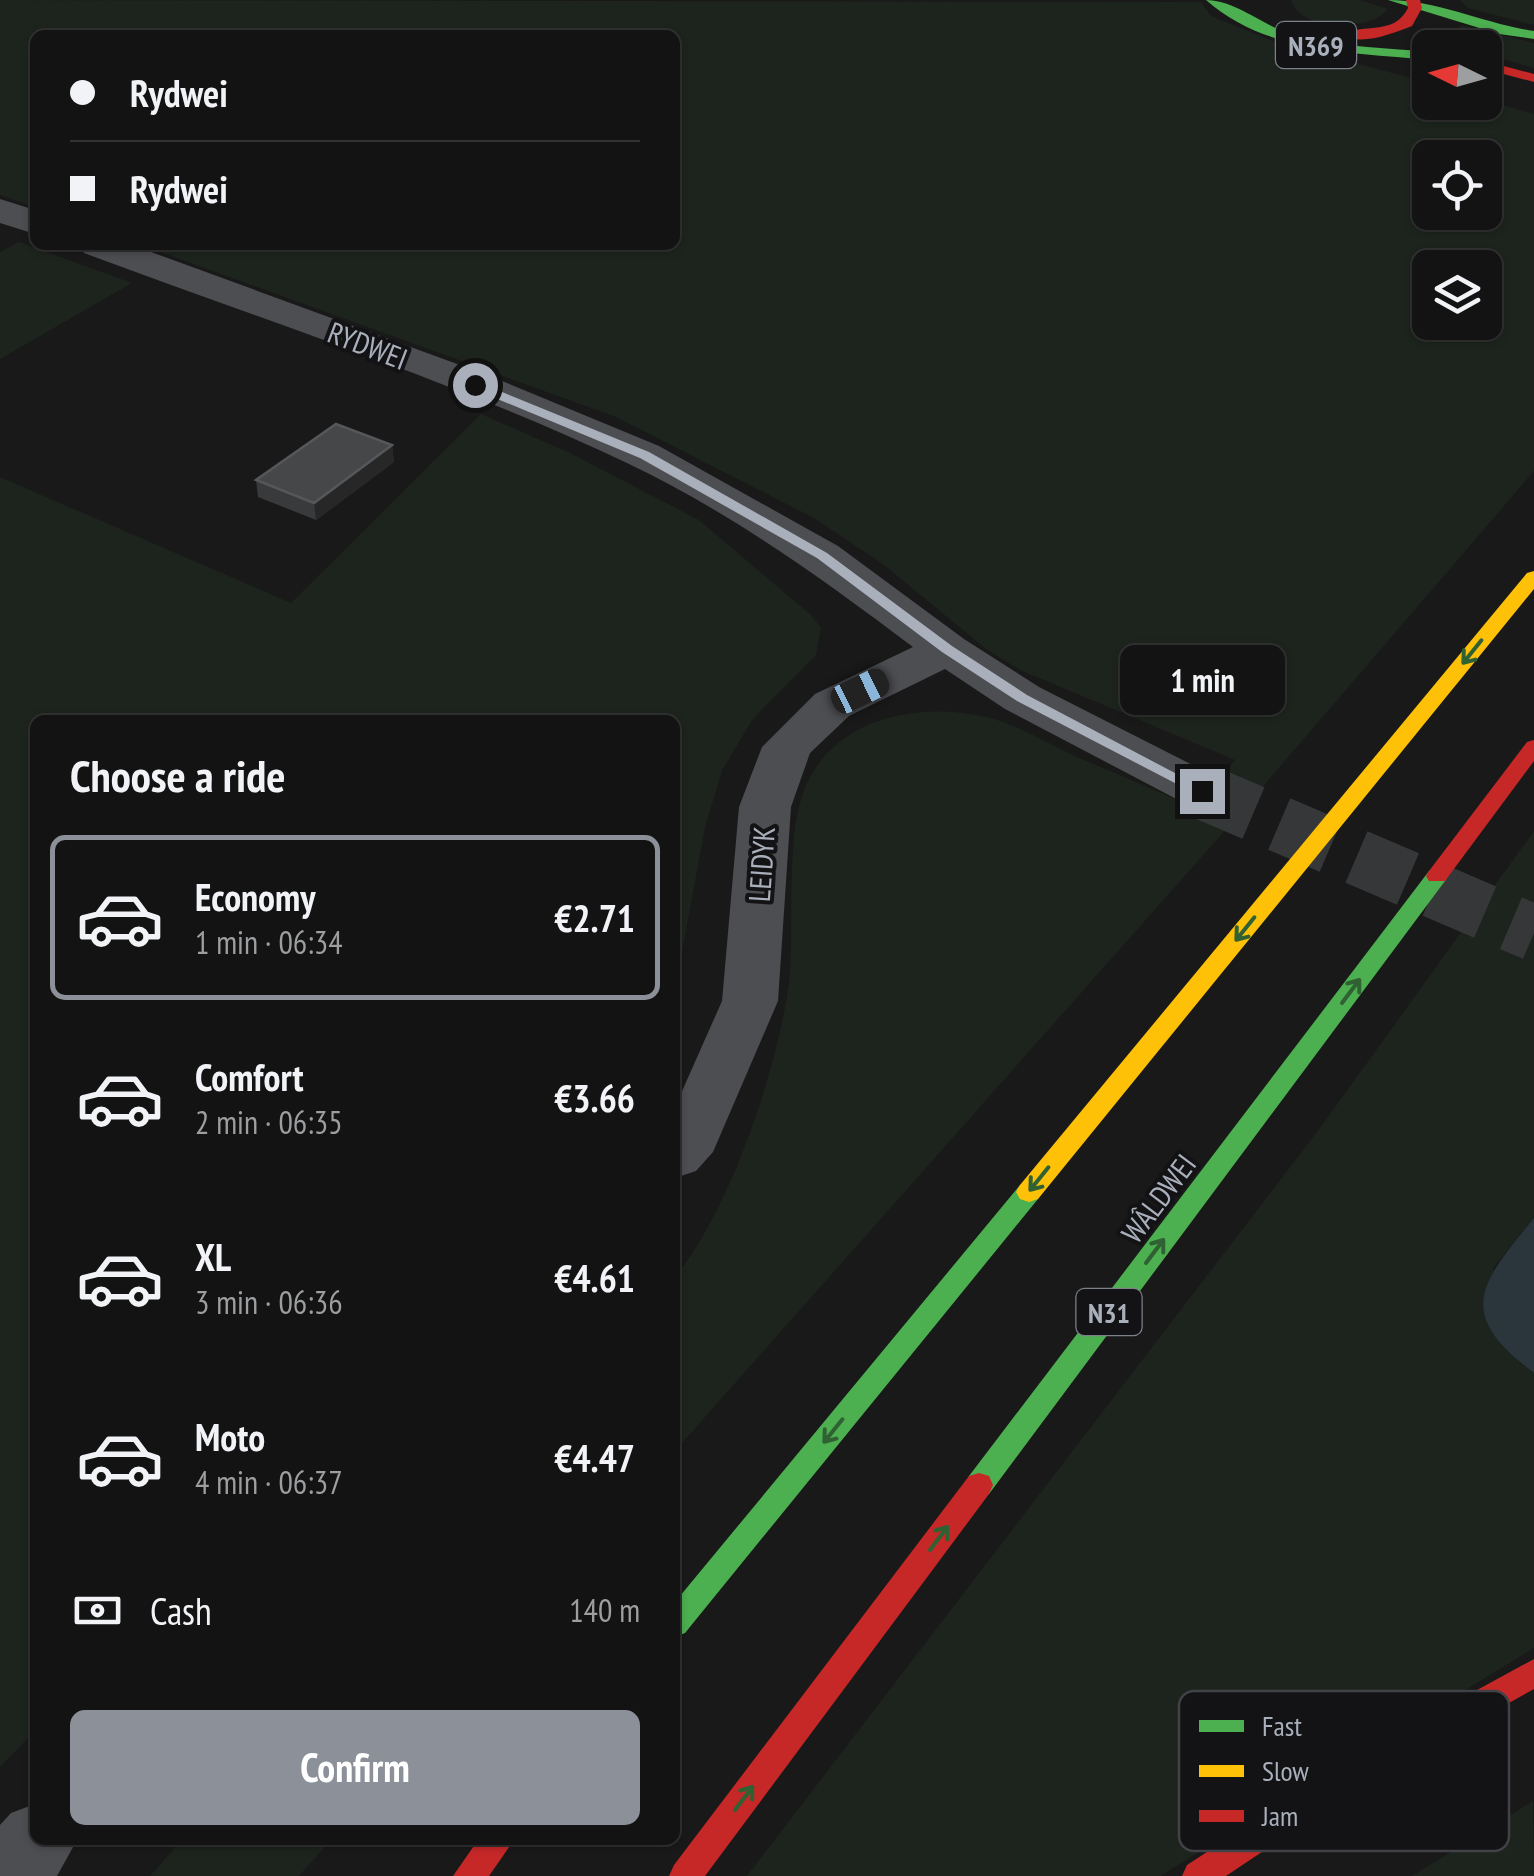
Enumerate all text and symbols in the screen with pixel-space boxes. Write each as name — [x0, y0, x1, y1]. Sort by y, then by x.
road number: N369 — [1276, 22, 1356, 68]
north arrow — [1412, 30, 1502, 120]
map controls — [1412, 30, 1502, 340]
text: Rydwei — [130, 68, 228, 117]
button: locate — [1412, 140, 1502, 230]
text: Rydwei — [130, 164, 228, 213]
button: layers — [1412, 250, 1502, 340]
street label: RYDWEI — [323, 312, 413, 378]
route start — [453, 363, 498, 408]
one-way arrow — [1461, 639, 1483, 665]
callout: 1 min — [1120, 646, 1284, 716]
text: 1 min — [1170, 659, 1235, 701]
car — [826, 664, 894, 718]
text: Choose a ride — [70, 746, 285, 804]
route end — [1180, 769, 1225, 814]
street label: LEIDYK — [739, 825, 783, 903]
text: Economy — [195, 872, 315, 921]
icon: car — [75, 873, 165, 963]
text: €2.71 — [554, 893, 635, 942]
one-way arrow — [1235, 915, 1257, 941]
text: 1 min · 06:34 — [195, 921, 343, 963]
one-way arrow — [1340, 978, 1361, 1005]
text: Comfort — [195, 1052, 304, 1101]
icon: car — [75, 1053, 165, 1143]
text: €3.66 — [554, 1073, 635, 1122]
text: 2 min · 06:35 — [195, 1101, 343, 1143]
street label: WÂLDWEI — [1112, 1146, 1204, 1250]
one-way arrow — [1028, 1166, 1050, 1192]
text: XL — [195, 1232, 231, 1281]
icon: car — [75, 1233, 165, 1323]
one-way arrow — [1145, 1238, 1166, 1265]
text: €4.61 — [554, 1253, 635, 1302]
text: 3 min · 06:36 — [195, 1281, 343, 1323]
road number: N31 — [1076, 1289, 1142, 1335]
text: Moto — [195, 1412, 265, 1461]
icon: car — [75, 1413, 165, 1503]
one-way arrow — [822, 1417, 844, 1443]
text: €4.47 — [554, 1433, 635, 1482]
text: 4 min · 06:37 — [195, 1461, 343, 1503]
one-way arrow — [928, 1525, 949, 1552]
icon: cash — [70, 1583, 125, 1638]
text: Cash — [150, 1586, 212, 1635]
text: 140 m — [569, 1589, 640, 1631]
legend — [1179, 1691, 1509, 1851]
text: Fast — [1262, 1707, 1302, 1744]
button: Confirm — [70, 1710, 640, 1825]
text: Slow — [1262, 1752, 1309, 1789]
one-way arrow — [733, 1785, 754, 1812]
text: Jam — [1261, 1797, 1298, 1834]

